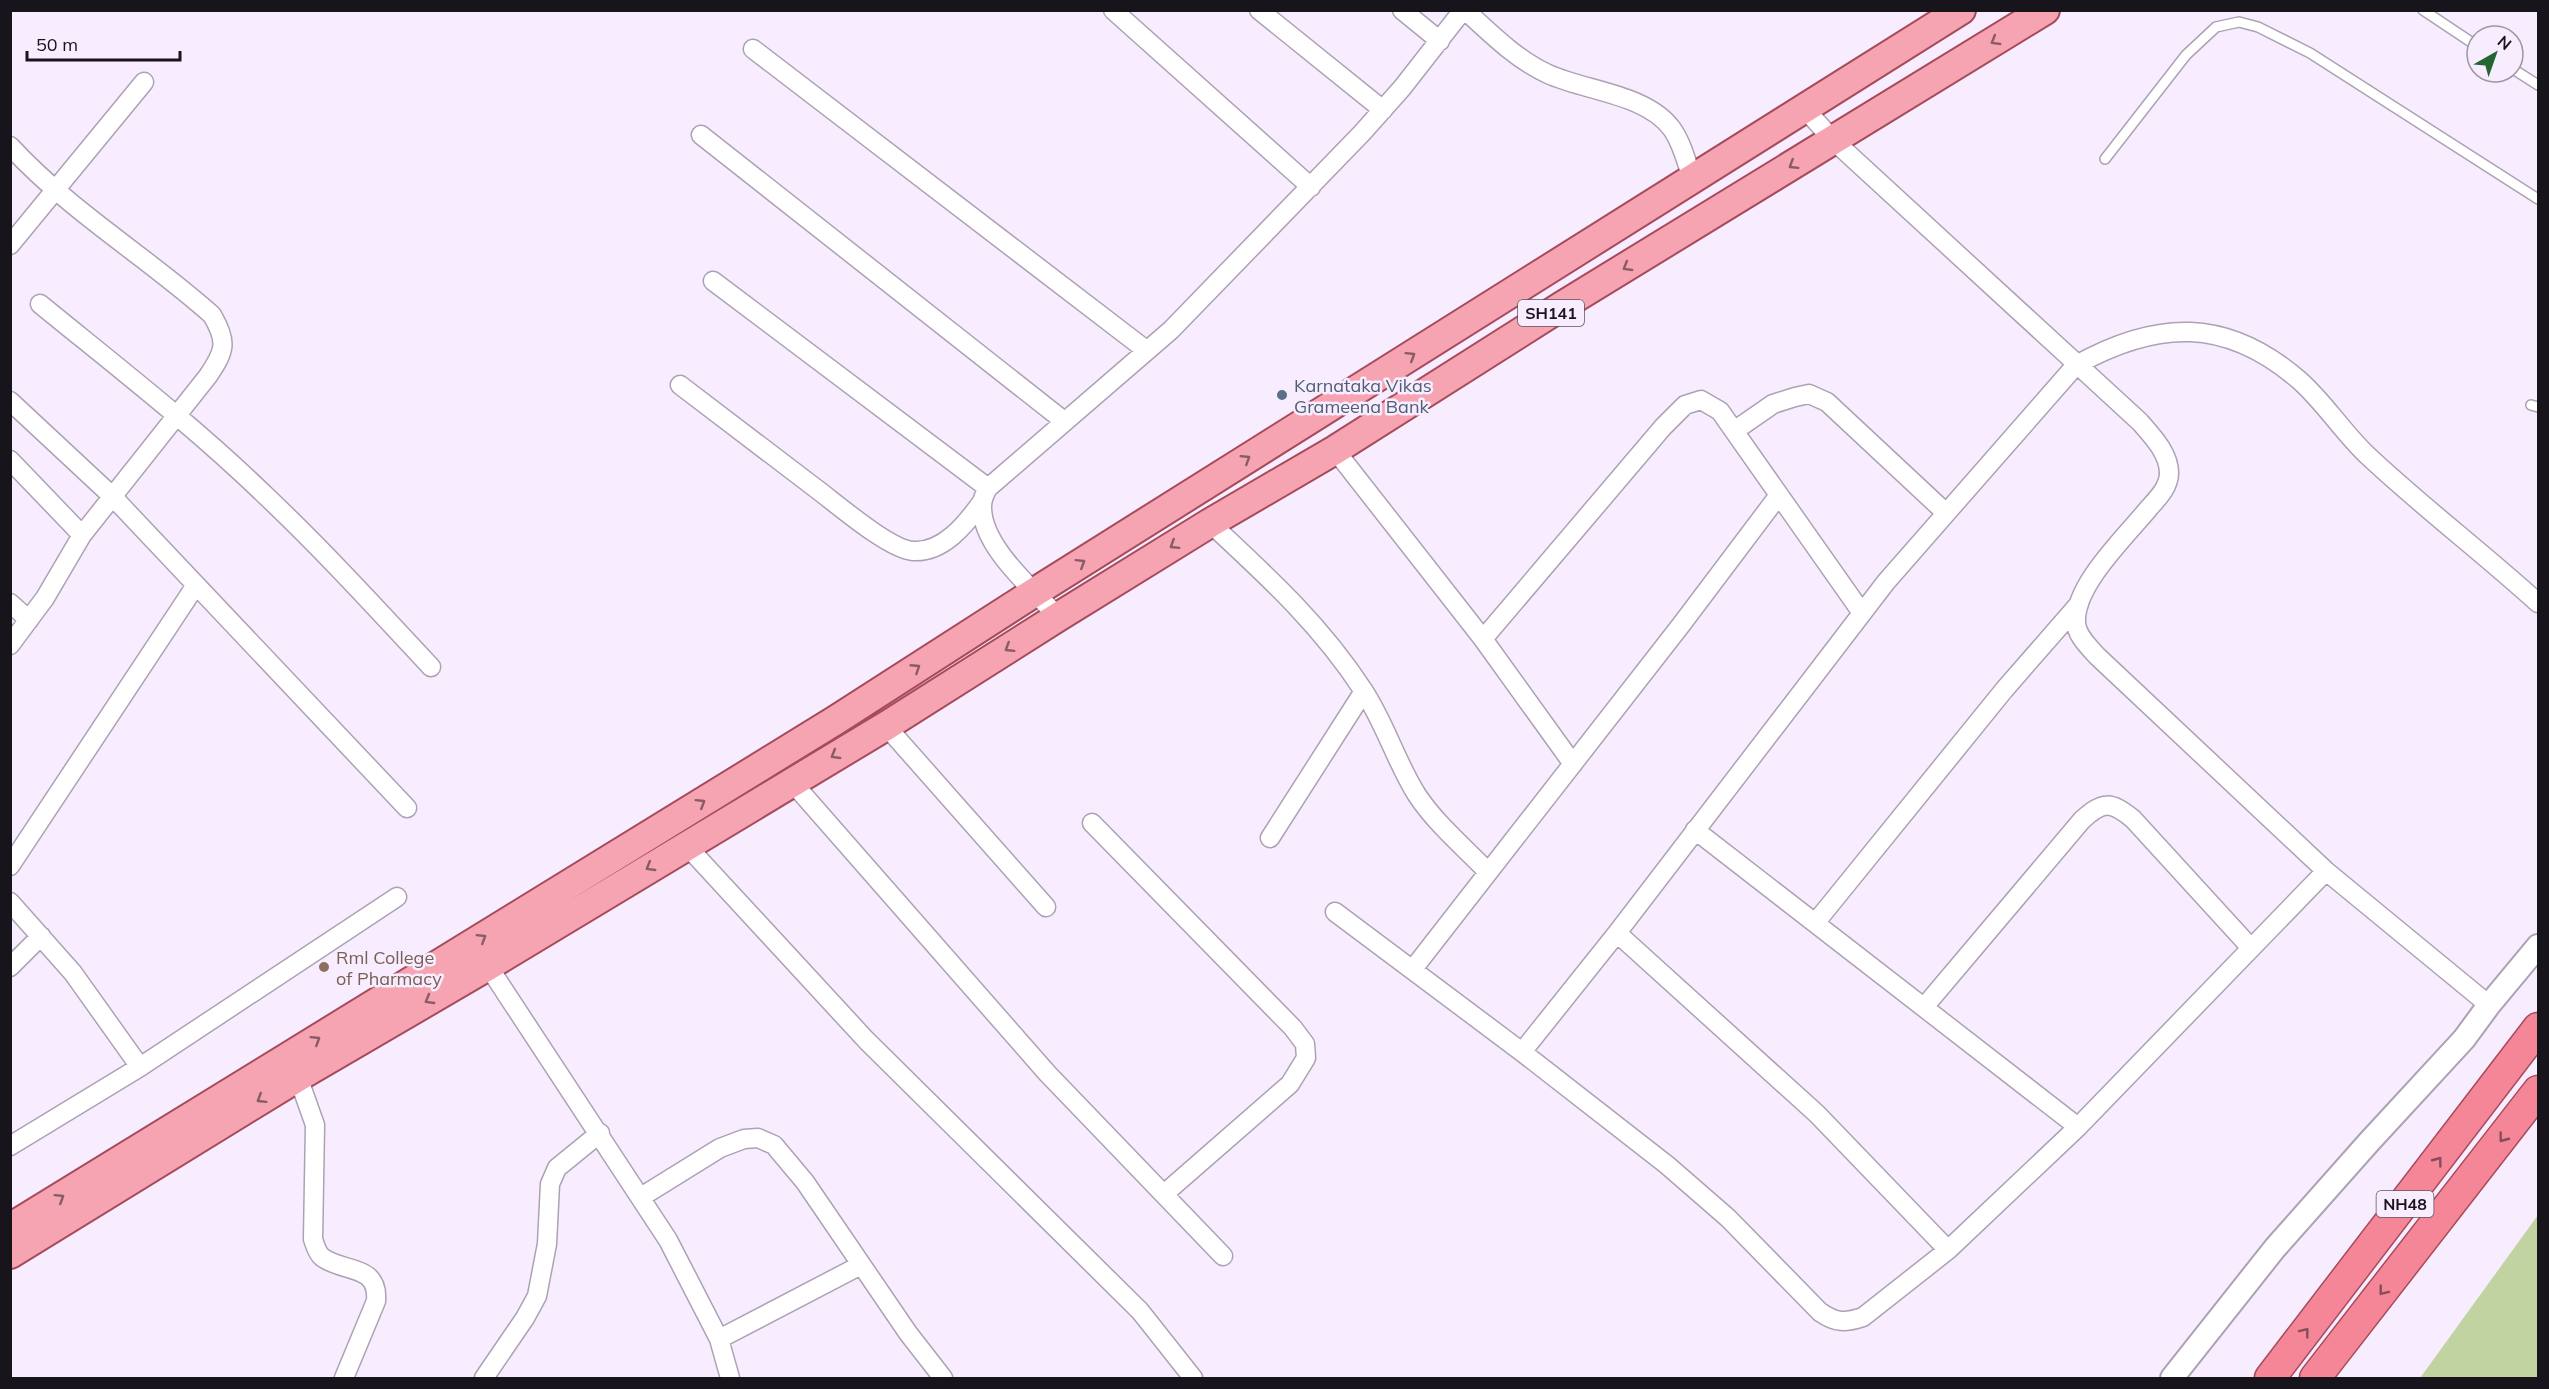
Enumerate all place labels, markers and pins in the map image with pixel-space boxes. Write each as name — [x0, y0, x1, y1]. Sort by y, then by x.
place label: Karnataka Vikas Grameena Bank — [1294, 374, 1432, 418]
marker: Karnataka Vikas Grameena Bank — [1275, 388, 1289, 402]
place label: Rml College of Pharmacy — [336, 946, 442, 990]
marker: Rml College of Pharmacy — [317, 960, 331, 974]

